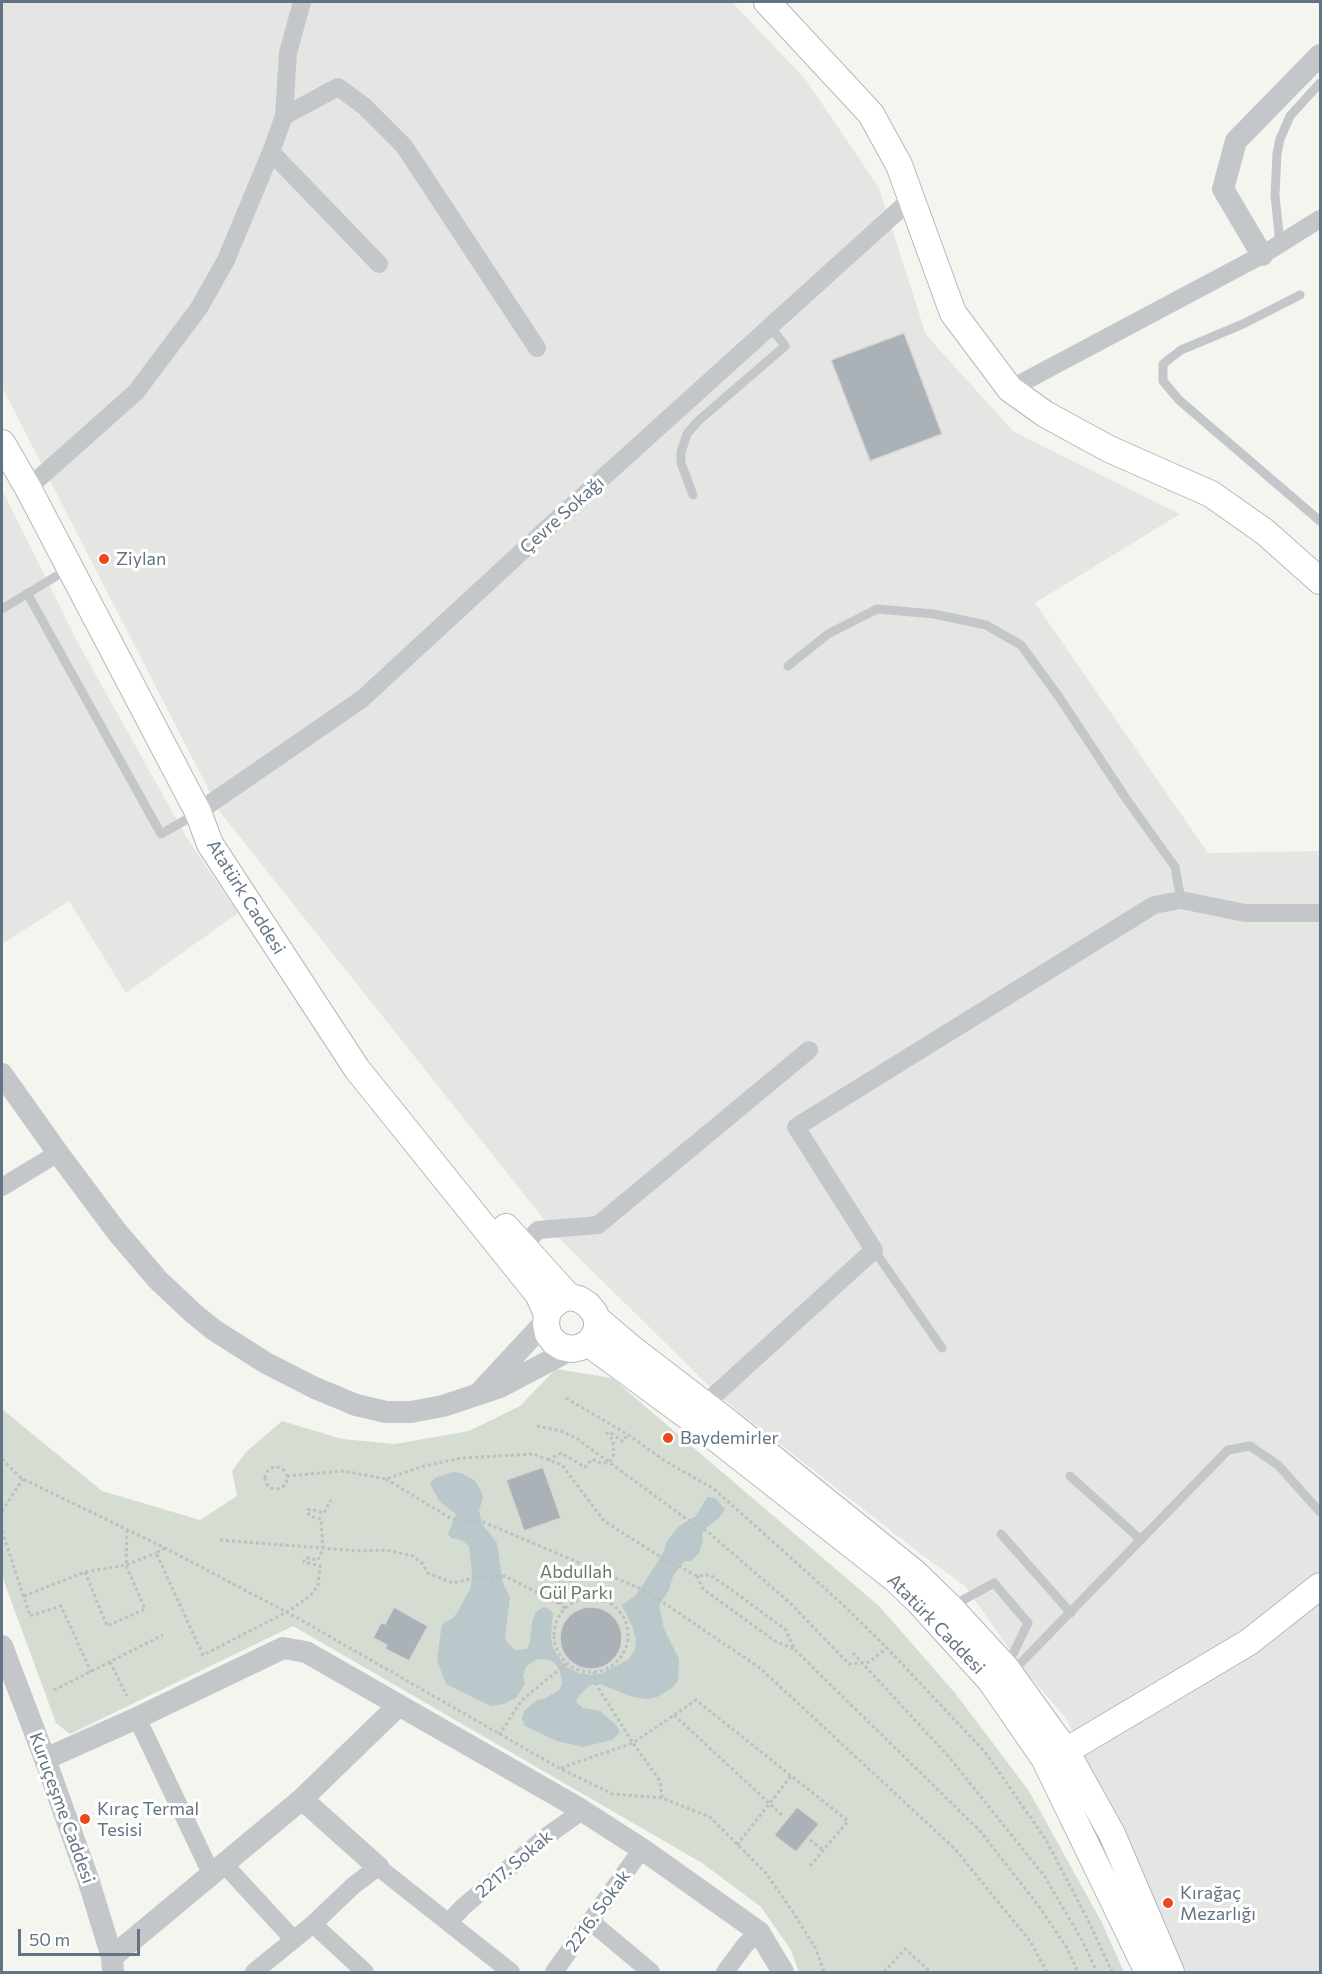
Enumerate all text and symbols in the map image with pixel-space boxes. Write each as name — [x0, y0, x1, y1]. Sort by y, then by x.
street label: Çevre Sokağı — [516, 472, 608, 558]
place label: Ziylan — [116, 548, 166, 570]
marker: Ziylan — [97, 552, 111, 566]
street label: Atatürk Caddesi — [202, 836, 290, 958]
place label: Baydemirler — [680, 1427, 779, 1449]
marker: Baydemirler — [661, 1431, 675, 1445]
park label: Abdullah Gül Parkı — [539, 1561, 613, 1604]
street label: Atatürk Caddesi — [883, 1569, 989, 1679]
street label: Kuruçeşme Caddesi — [25, 1729, 99, 1887]
place label: Kıraç Termal Tesisi — [97, 1798, 199, 1840]
marker: Kıraç Termal Tesisi — [78, 1812, 92, 1826]
street label: 2217. Sokak — [471, 1826, 557, 1902]
street label: 2216. Sokak — [561, 1866, 635, 1956]
place label: Kırağaç Mezarlığı — [1180, 1882, 1256, 1924]
marker: Kırağaç Mezarlığı — [1161, 1896, 1175, 1910]
scale bar — [21, 1917, 142, 1955]
text: 50 m — [29, 1928, 70, 1950]

